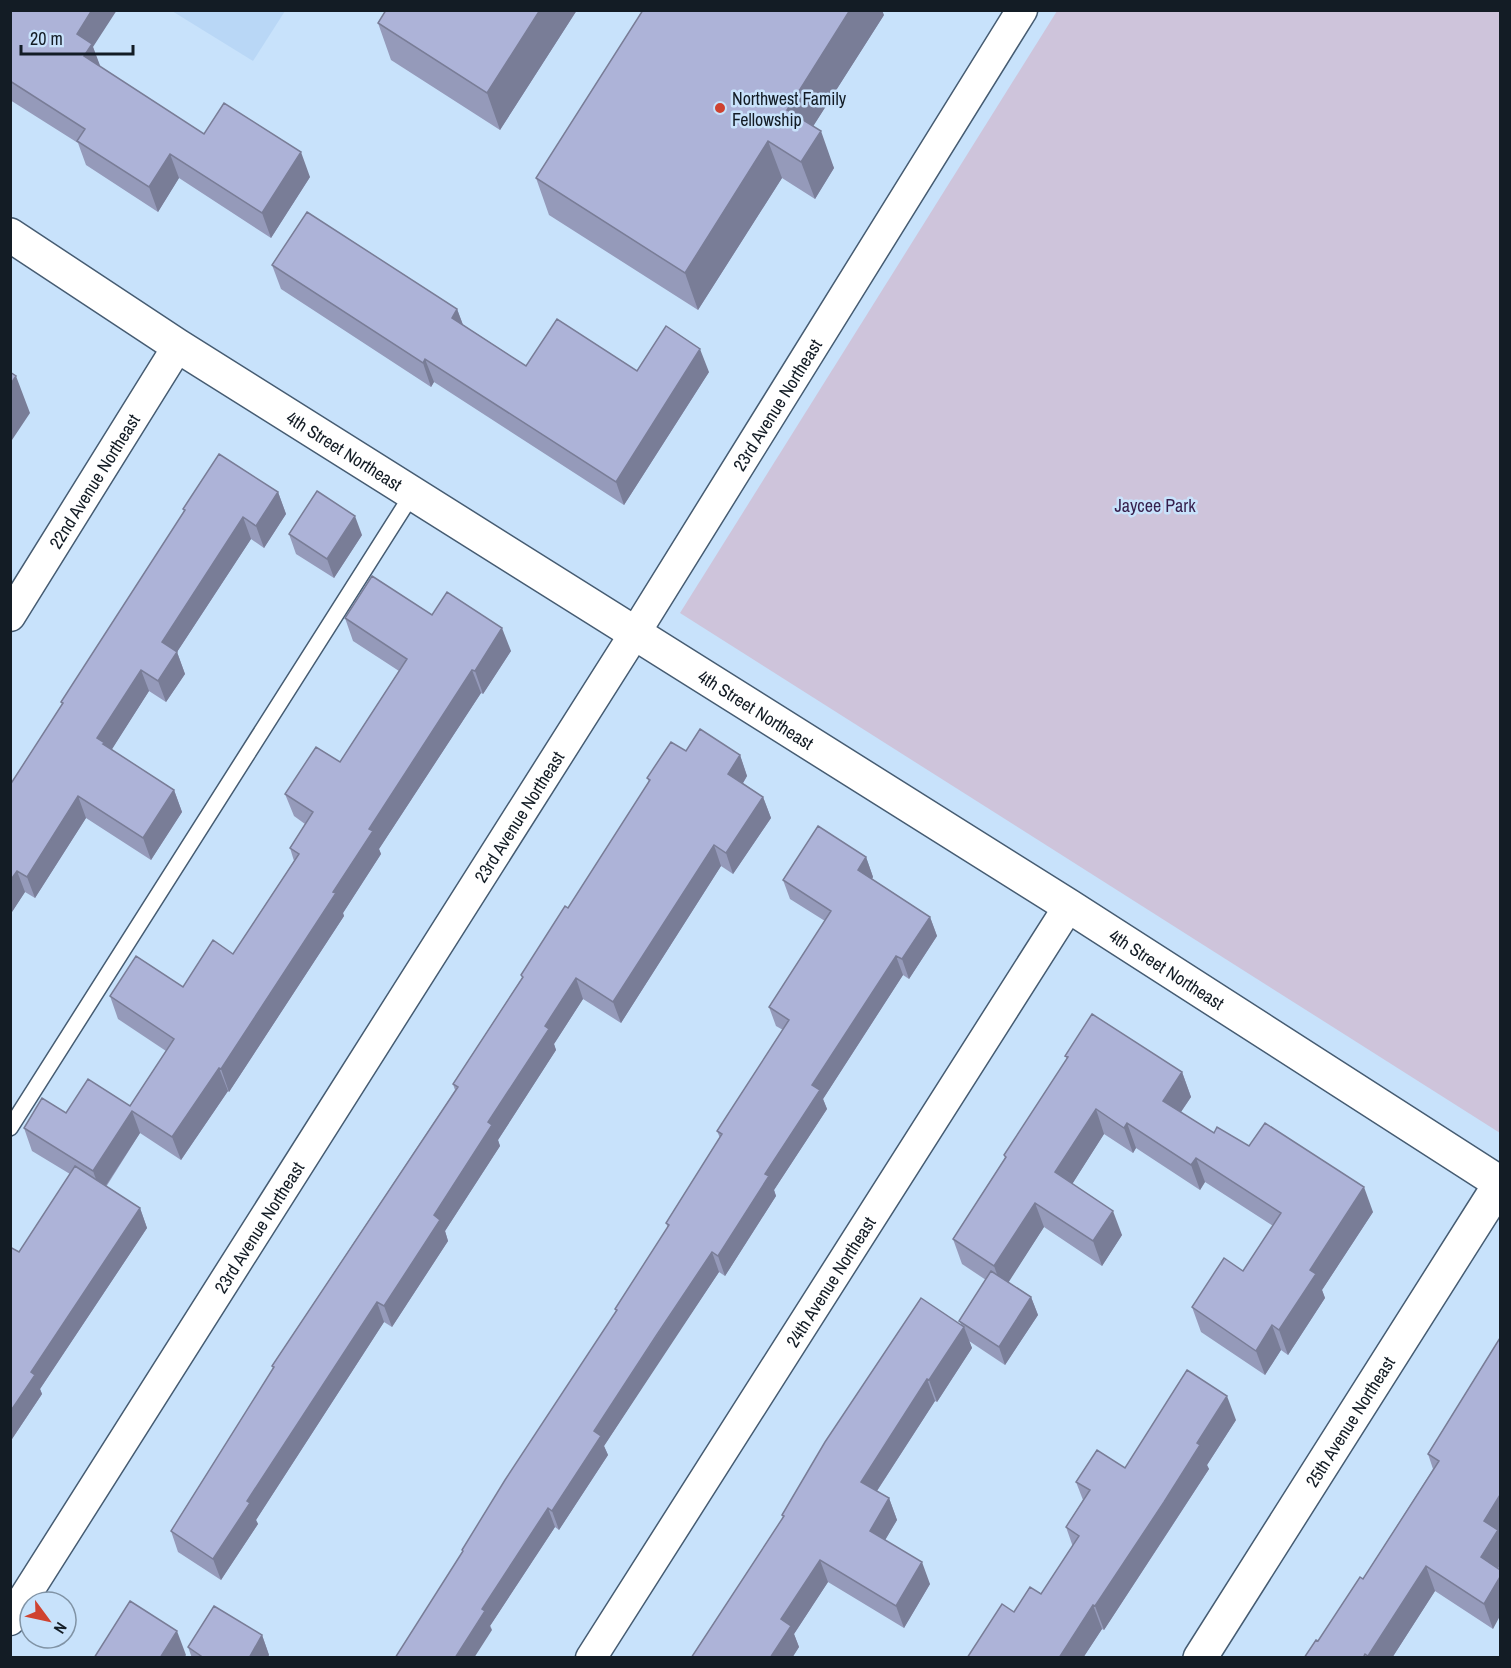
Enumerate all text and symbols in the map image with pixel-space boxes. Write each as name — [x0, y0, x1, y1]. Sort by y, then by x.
scale bar — [21, 18, 134, 56]
text: 20 m — [30, 26, 63, 51]
place label: Northwest Family Fellowship — [732, 86, 847, 132]
marker: Northwest Family Fellowship — [713, 101, 727, 115]
street label: 23rd Avenue Northeast — [726, 334, 827, 475]
street label: 4th Street Northeast — [282, 405, 407, 496]
street label: 22nd Avenue Northeast — [43, 409, 145, 553]
park label: Jaycee Park — [1114, 493, 1196, 518]
street label: 4th Street Northeast — [693, 663, 819, 755]
street label: 23rd Avenue Northeast — [468, 746, 570, 887]
street label: 4th Street Northeast — [1104, 923, 1229, 1015]
street label: 23rd Avenue Northeast — [208, 1157, 310, 1298]
street label: 24th Avenue Northeast — [779, 1212, 881, 1352]
street label: 25th Avenue Northeast — [1299, 1351, 1400, 1492]
north arrow — [18, 1590, 78, 1650]
text: N — [49, 1618, 72, 1638]

